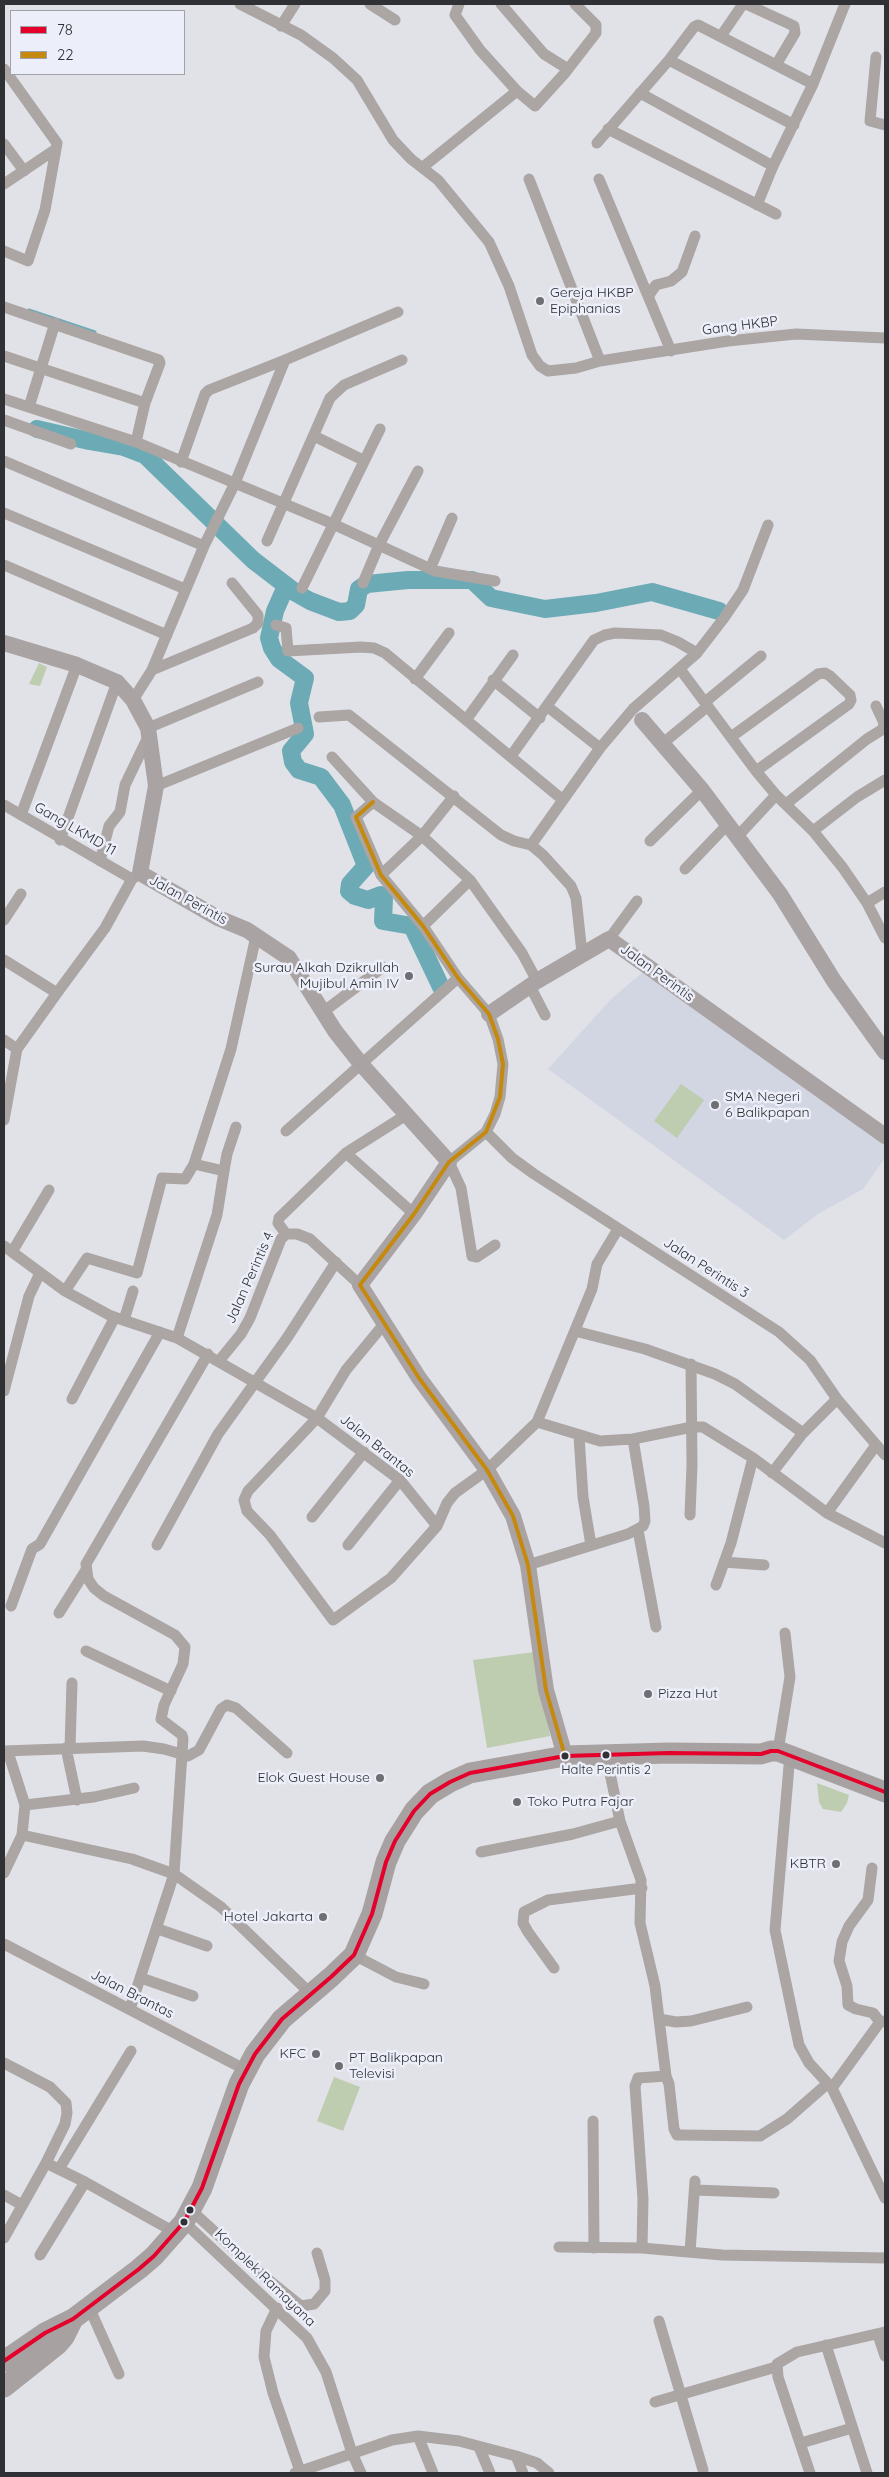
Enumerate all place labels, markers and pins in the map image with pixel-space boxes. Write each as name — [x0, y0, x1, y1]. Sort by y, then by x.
place label: Gereja HKBP Epiphanias — [550, 285, 634, 318]
marker: Gereja HKBP Epiphanias — [534, 295, 546, 307]
place label: Surau Alkah Dzikrullah Mujibul Amin IV — [254, 960, 399, 992]
marker: Surau Alkah Dzikrullah Mujibul Amin IV — [403, 970, 415, 982]
place label: SMA Negeri 6 Balikpapan — [725, 1089, 810, 1122]
marker: SMA Negeri 6 Balikpapan — [709, 1099, 721, 1111]
place label: Pizza Hut — [658, 1686, 718, 1702]
marker: Pizza Hut — [642, 1688, 654, 1700]
marker: Halte Perintis 2 — [601, 1750, 611, 1760]
unlabelled marker — [560, 1751, 570, 1761]
place label: Halte Perintis 2 — [561, 1762, 651, 1778]
place label: Elok Guest House — [257, 1770, 370, 1786]
marker: Elok Guest House — [374, 1772, 386, 1784]
place label: Toko Putra Fajar — [527, 1794, 634, 1810]
marker: Toko Putra Fajar — [511, 1796, 523, 1808]
place label: KBTR — [790, 1856, 826, 1872]
marker: KBTR — [830, 1858, 842, 1870]
place label: Hotel Jakarta — [224, 1909, 313, 1925]
marker: Hotel Jakarta — [317, 1911, 329, 1923]
place label: KFC — [280, 2046, 306, 2062]
marker: KFC — [310, 2048, 322, 2060]
place label: PT Balikpapan Televisi — [349, 2050, 443, 2082]
marker: PT Balikpapan Televisi — [333, 2060, 345, 2072]
unlabelled marker — [185, 2205, 195, 2215]
unlabelled marker — [179, 2217, 189, 2227]

